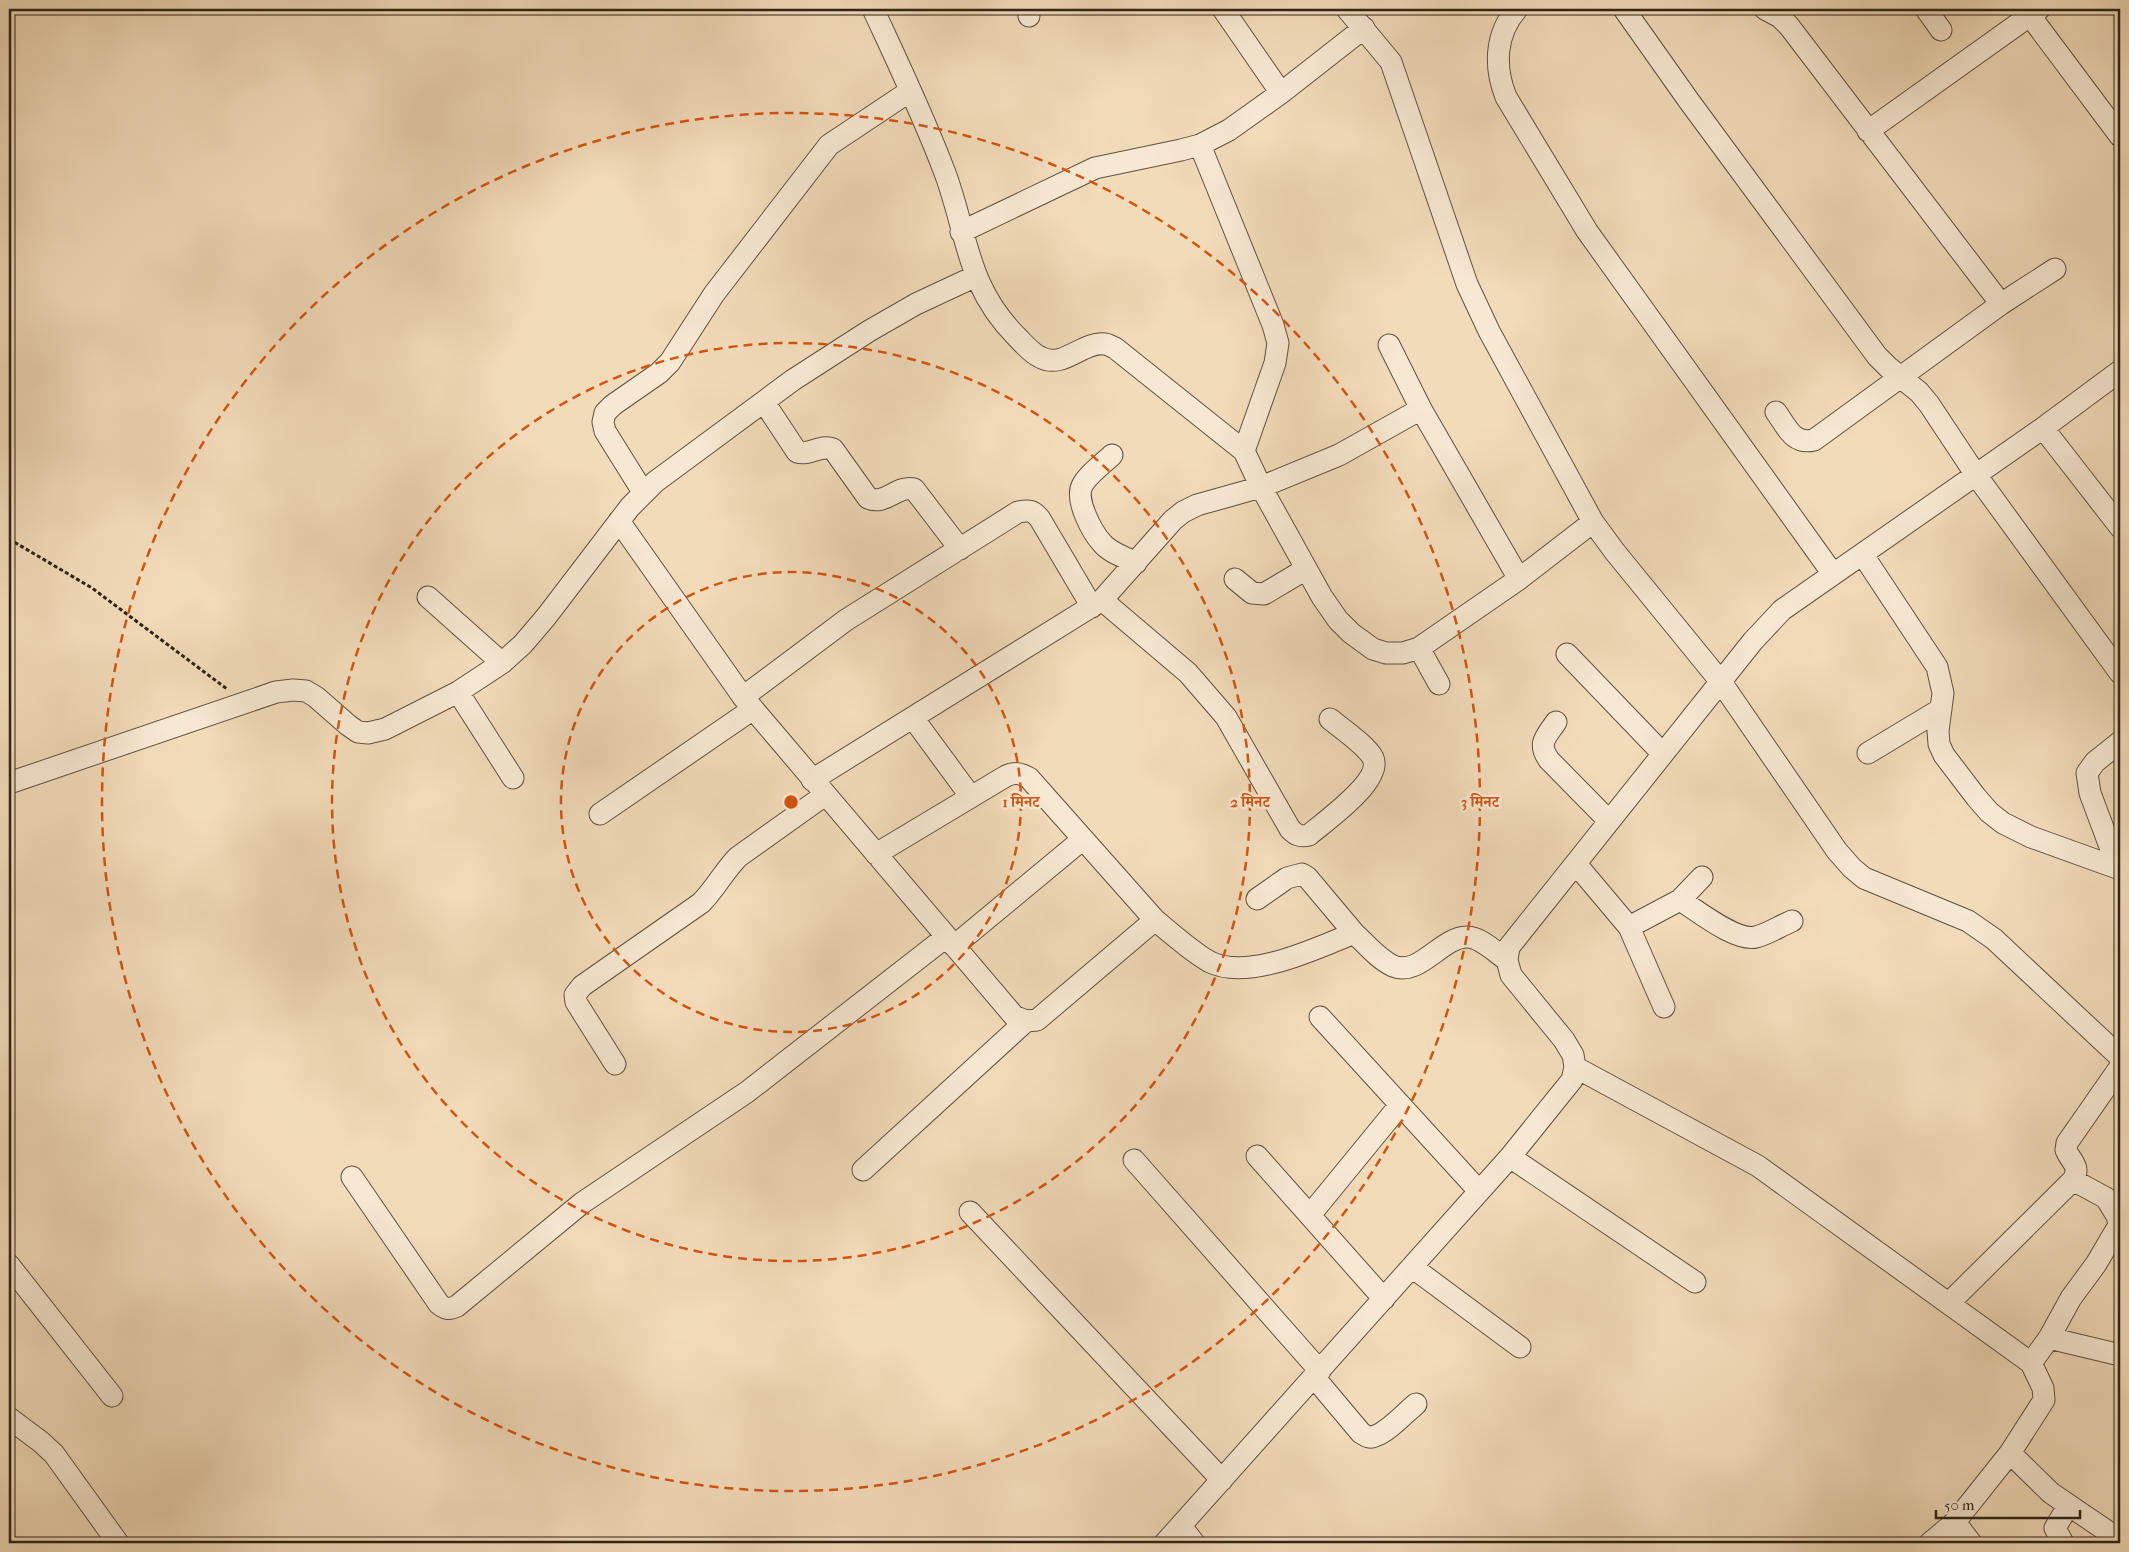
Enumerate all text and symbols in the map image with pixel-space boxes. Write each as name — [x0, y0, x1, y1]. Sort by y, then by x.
centre of rings — [782, 793, 800, 811]
text: 1 मिनट — [1003, 793, 1041, 811]
text: 2 मिनट — [1230, 793, 1271, 811]
text: 3 मिनट — [1461, 793, 1501, 811]
scale bar — [1936, 1487, 2080, 1519]
text: 50 m — [1944, 1496, 1975, 1514]

